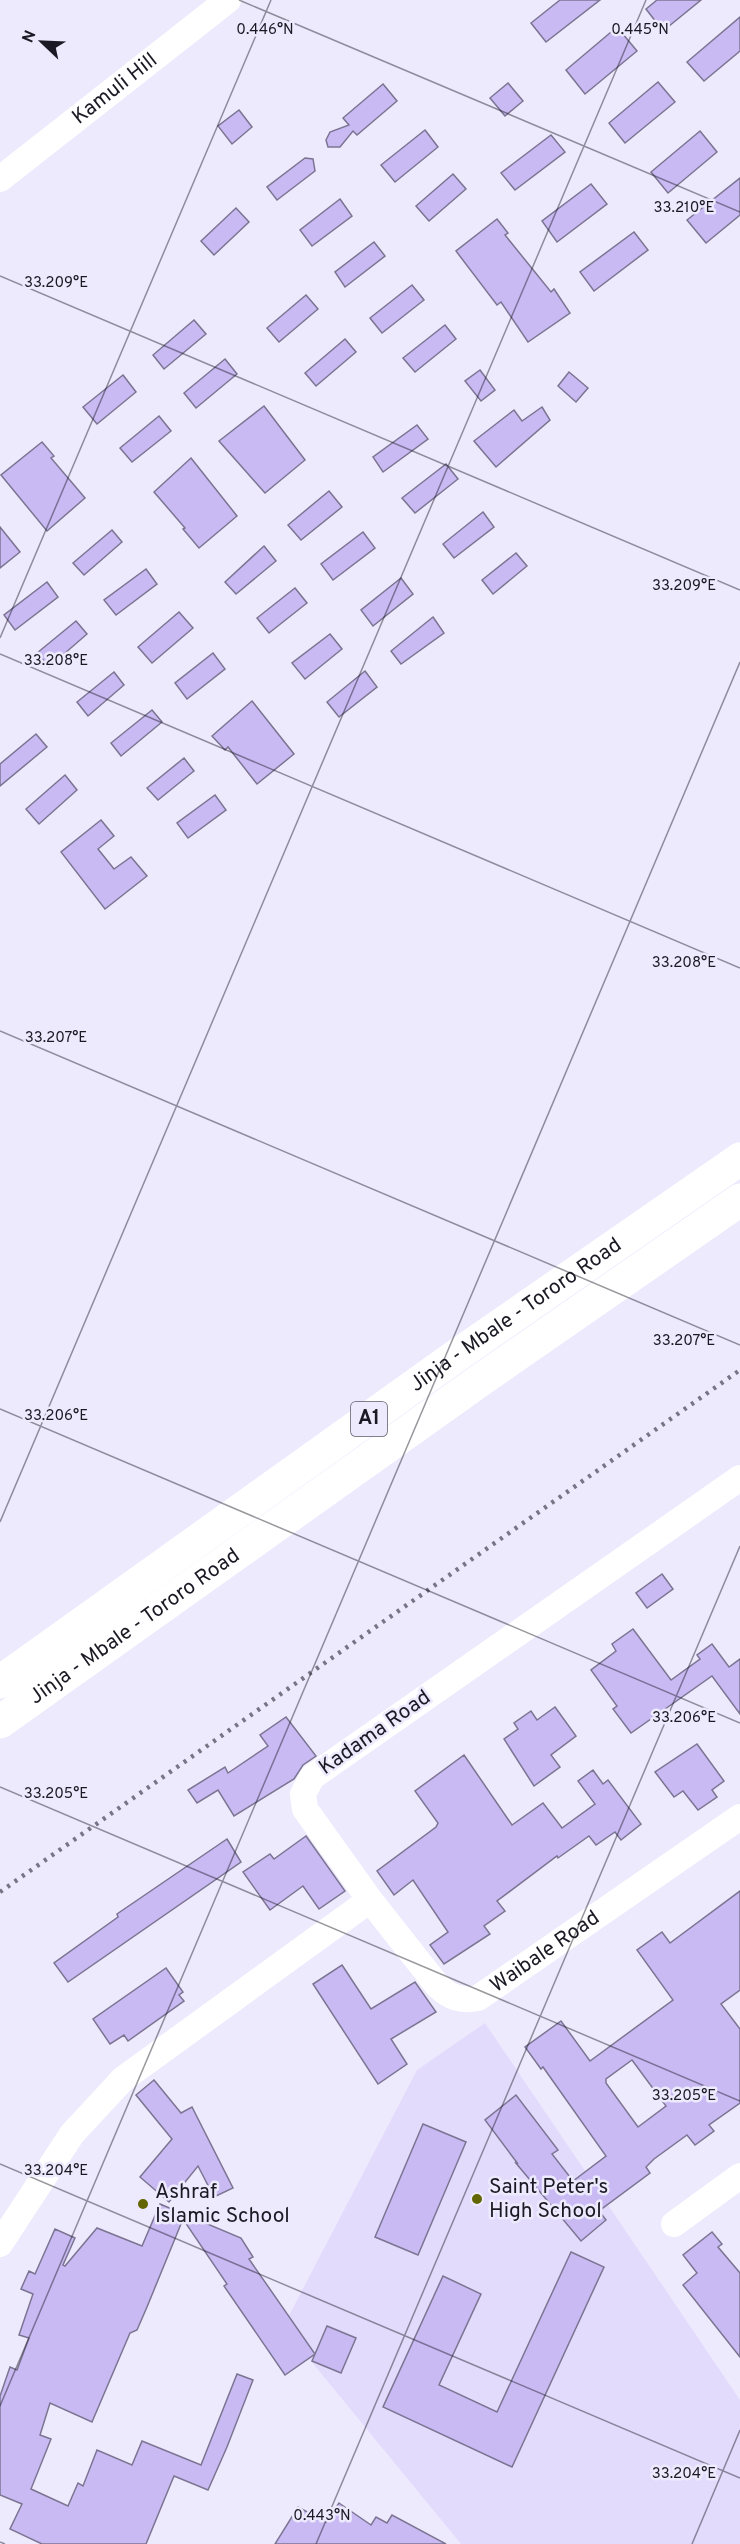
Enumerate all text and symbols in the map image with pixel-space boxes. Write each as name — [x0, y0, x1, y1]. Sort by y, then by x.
north arrow — [12, 12, 72, 72]
text: 0.446°N — [236, 21, 294, 40]
text: 0.445°N — [611, 21, 669, 40]
text: N — [19, 28, 41, 46]
street label: Kamuli Hill — [67, 47, 163, 131]
text: 33.210°E — [654, 199, 714, 218]
text: 33.209°E — [24, 274, 88, 293]
text: 33.209°E — [652, 577, 716, 596]
text: 33.208°E — [24, 652, 88, 671]
text: 33.208°E — [652, 954, 716, 973]
text: 33.207°E — [25, 1029, 87, 1048]
street label: Jinja - Mbale - Tororo Road — [404, 1232, 627, 1398]
text: 33.207°E — [653, 1332, 715, 1351]
road number: A1 — [351, 1402, 387, 1436]
text: 33.206°E — [24, 1407, 88, 1426]
street label: Jinja - Mbale - Tororo Road — [24, 1542, 245, 1711]
street label: Kadama Road — [314, 1685, 436, 1781]
text: 33.206°E — [652, 1709, 716, 1728]
text: 33.205°E — [24, 1785, 88, 1804]
street label: Waibale Road — [485, 1905, 605, 1999]
text: 33.205°E — [652, 2087, 716, 2106]
text: 33.204°E — [24, 2162, 88, 2181]
place label: Saint Peter's High School — [489, 2174, 608, 2225]
place label: Ashraf Islamic School — [155, 2179, 290, 2230]
marker: Saint Peter's High School — [470, 2192, 484, 2206]
marker: Ashraf Islamic School — [136, 2197, 150, 2211]
text: 33.204°E — [652, 2465, 716, 2484]
text: 0.443°N — [293, 2507, 351, 2526]

